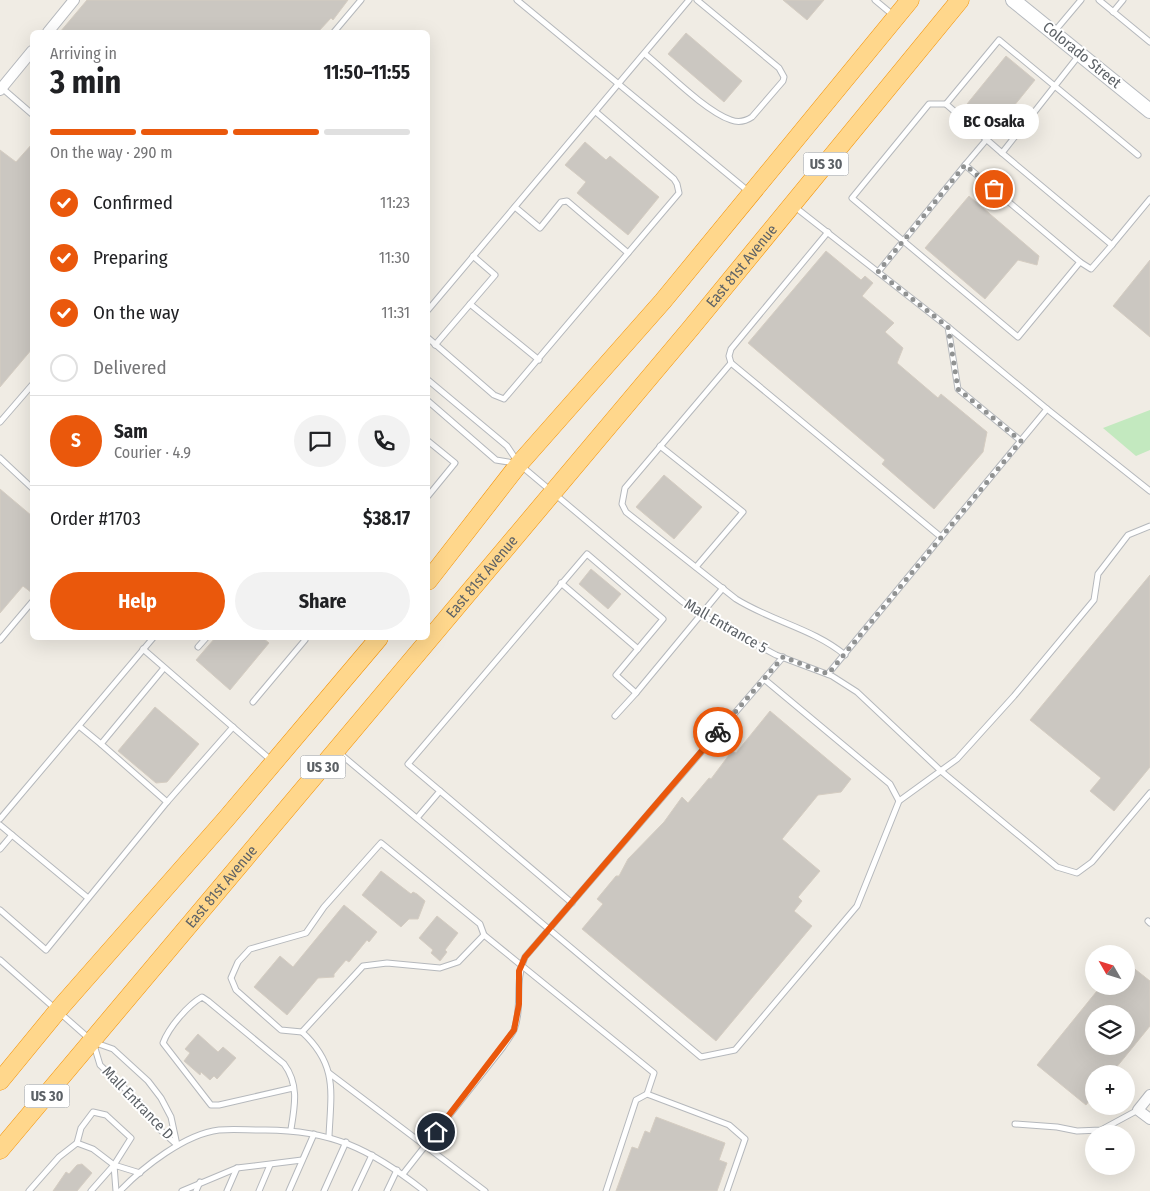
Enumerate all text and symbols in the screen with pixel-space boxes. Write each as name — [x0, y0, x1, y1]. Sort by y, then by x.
street label: Colorado Street — [1039, 18, 1125, 92]
text: Arriving in — [50, 44, 117, 63]
text: 11:50–11:55 — [324, 61, 410, 84]
text: 3 min — [50, 63, 121, 101]
callout: BC Osaka — [949, 104, 1039, 139]
text: BC Osaka — [963, 112, 1025, 131]
text: On the way · 290 m — [50, 143, 173, 162]
road number: US 30 — [804, 152, 848, 175]
pin — [973, 168, 1015, 210]
icon: bag — [980, 175, 1008, 203]
icon: check — [50, 189, 78, 217]
text: Confirmed — [93, 191, 173, 214]
text: 11:23 — [380, 193, 410, 212]
street label: East 81st Avenue — [703, 221, 781, 311]
icon: check — [50, 244, 78, 272]
text: Preparing — [93, 246, 168, 269]
text: 11:30 — [379, 248, 410, 267]
icon: check — [50, 299, 78, 327]
text: On the way — [93, 301, 179, 324]
text: 11:31 — [381, 303, 410, 322]
text: Delivered — [93, 356, 167, 379]
button: chat — [294, 415, 346, 467]
button: phone — [358, 415, 410, 467]
text: Sam — [114, 420, 148, 443]
text: S — [71, 429, 81, 452]
text: Courier · 4.9 — [114, 443, 191, 462]
text: Order #1703 — [50, 507, 141, 530]
text: $38.17 — [363, 507, 410, 530]
street label: East 81st Avenue — [442, 532, 522, 621]
button: Help — [50, 572, 225, 630]
button: Share — [235, 572, 410, 630]
street label: Mall Entrance 5 — [681, 595, 771, 657]
courier — [693, 707, 743, 757]
icon: bike — [704, 718, 732, 746]
road number: US 30 — [300, 756, 346, 779]
street label: East 81st Avenue — [182, 842, 261, 931]
north arrow — [1085, 945, 1135, 995]
map controls — [1085, 945, 1135, 1175]
button: layers — [1085, 1005, 1135, 1055]
street label: Mall Entrance D — [99, 1063, 177, 1143]
button: + — [1085, 1065, 1135, 1115]
road number: US 30 — [24, 1084, 70, 1108]
pin — [415, 1111, 457, 1153]
icon: home — [422, 1118, 450, 1146]
button: − — [1085, 1125, 1135, 1175]

